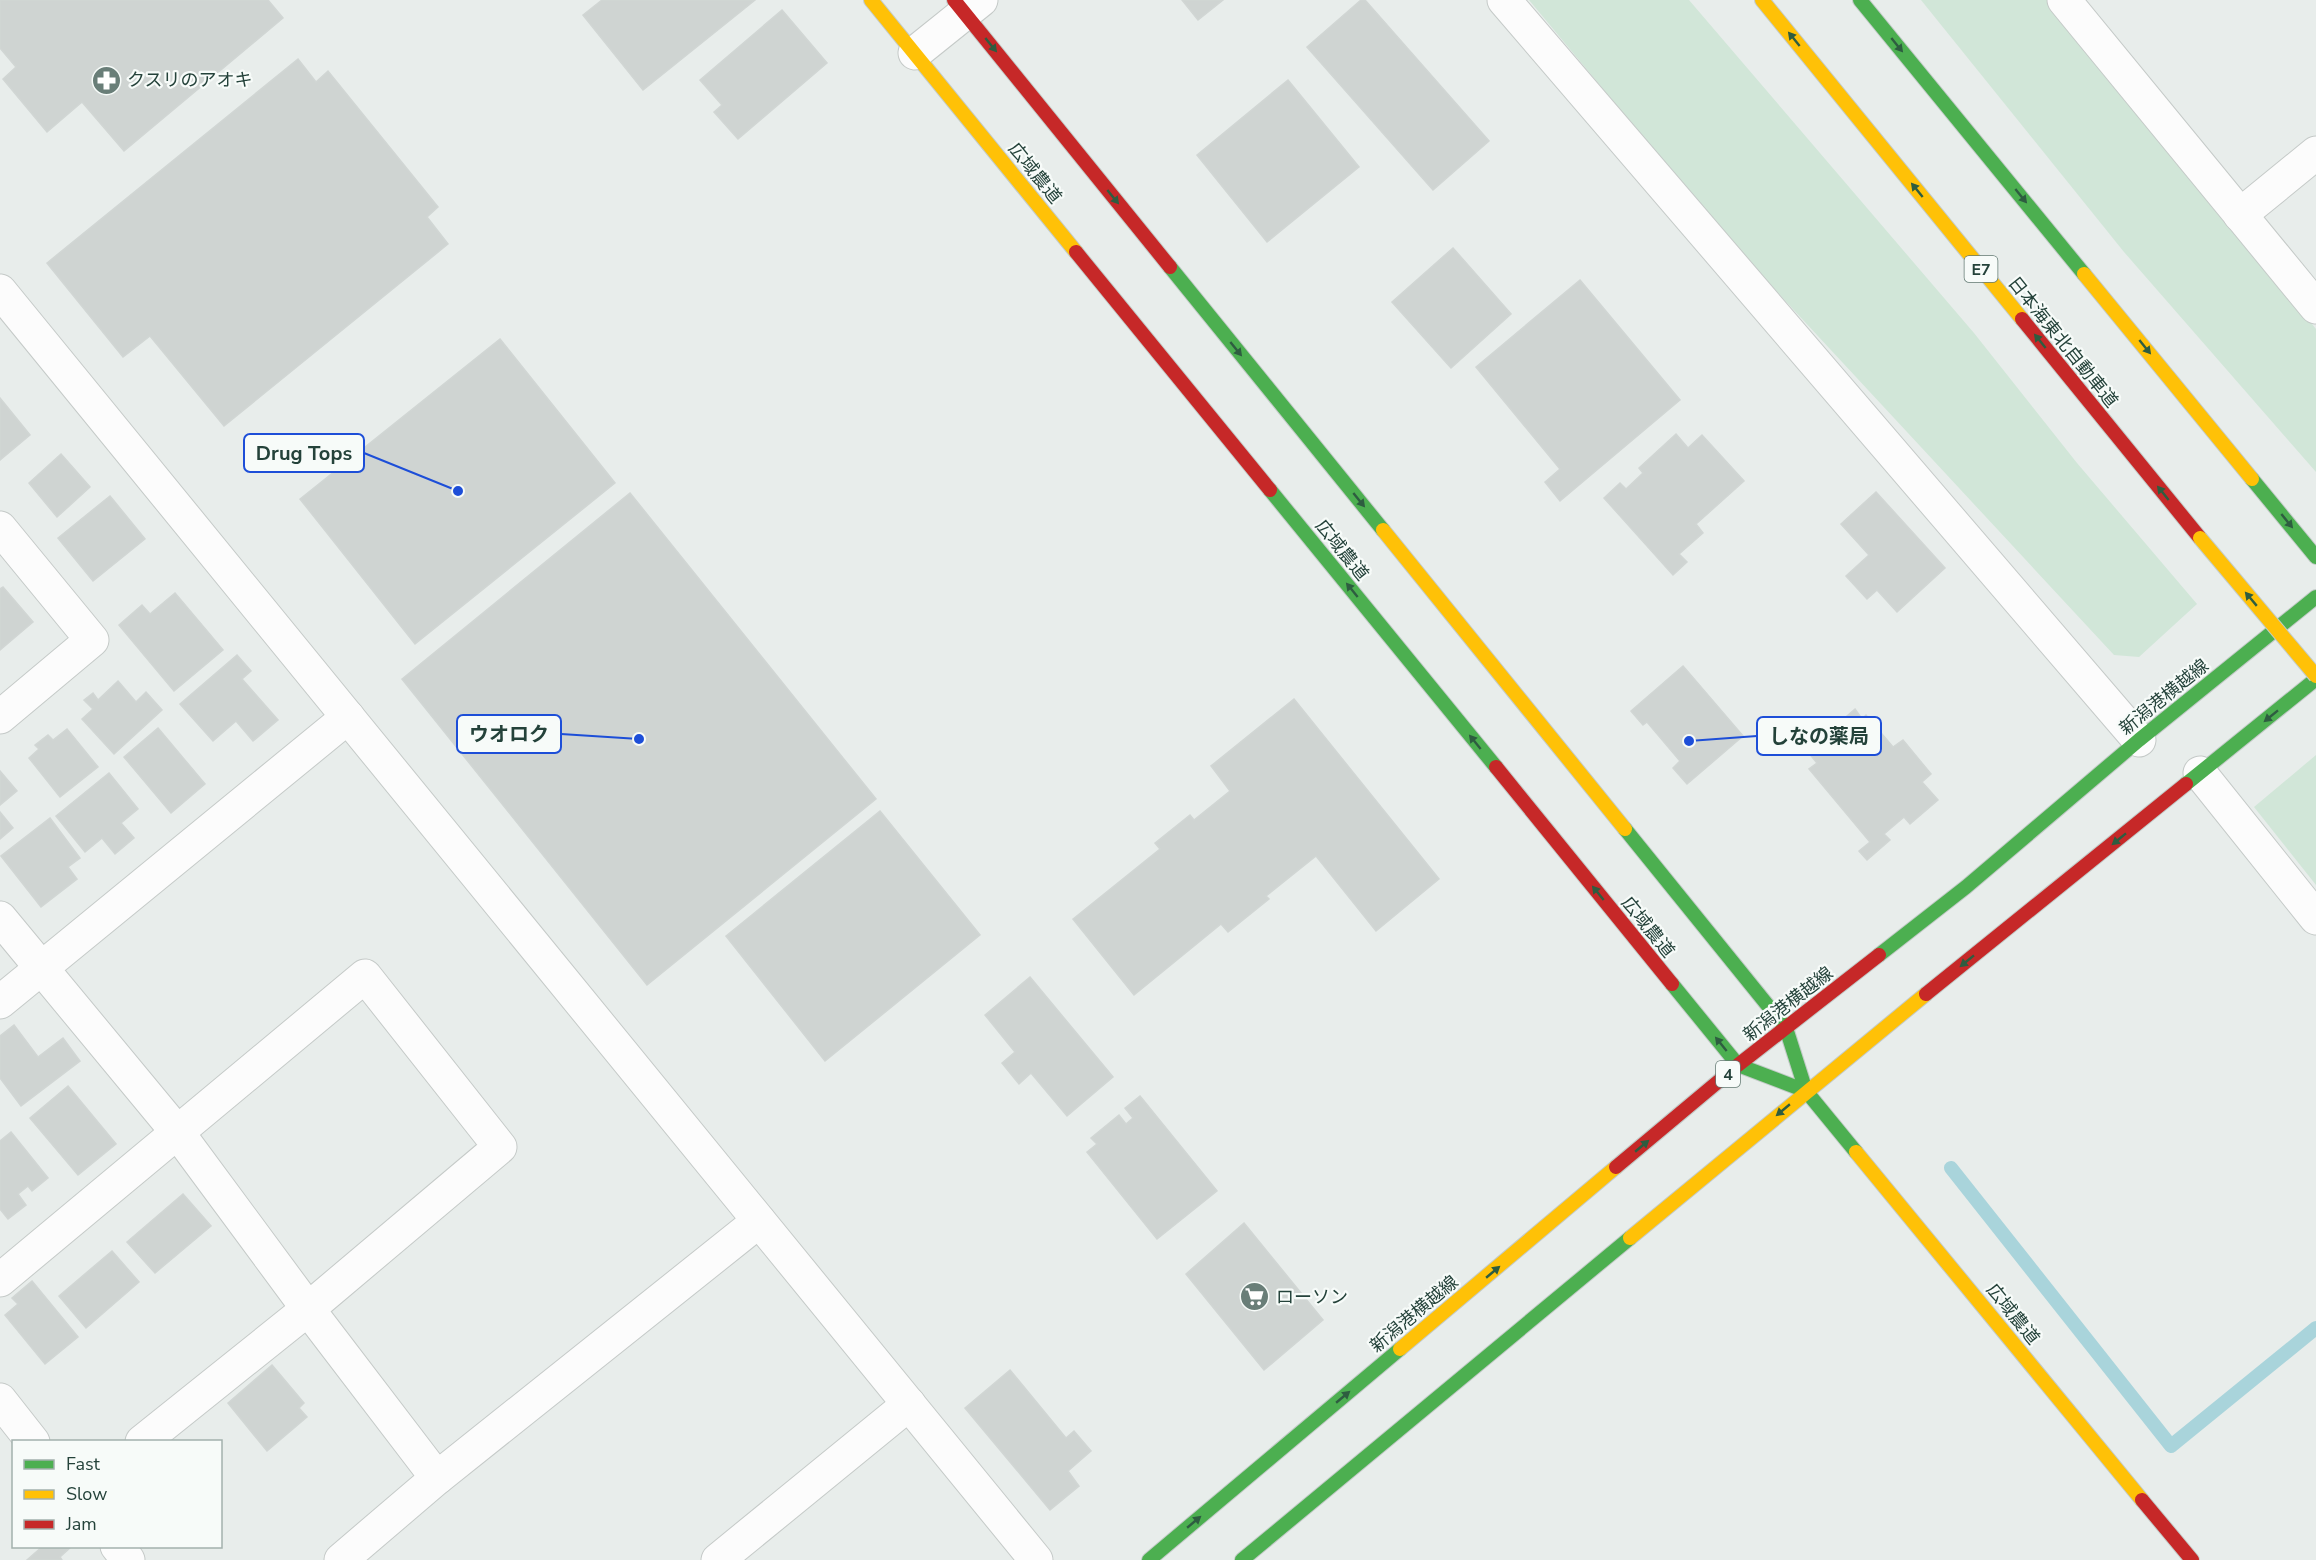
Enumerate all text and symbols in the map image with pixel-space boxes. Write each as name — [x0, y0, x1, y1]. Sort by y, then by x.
one-way arrow — [1787, 31, 1800, 47]
one-way arrow — [1891, 37, 1904, 53]
one-way arrow — [984, 38, 996, 53]
pharmacy icon: クスリのアオキ — [90, 64, 122, 96]
place label: クスリのアオキ — [127, 68, 252, 92]
street label: 広域農道 — [1003, 137, 1067, 209]
one-way arrow — [1910, 182, 1923, 198]
one-way arrow — [2014, 188, 2027, 203]
one-way arrow — [1107, 189, 1120, 205]
road number: E7 — [1964, 256, 1998, 282]
street label: 日本海東北自動車道 — [2003, 271, 2123, 413]
one-way arrow — [2034, 334, 2046, 349]
one-way arrow — [2138, 339, 2151, 355]
one-way arrow — [1230, 341, 1242, 356]
callout: Drug Tops — [244, 434, 364, 472]
text: Drug Tops — [256, 440, 352, 467]
one-way arrow — [2156, 485, 2169, 501]
one-way arrow — [1352, 492, 1365, 507]
one-way arrow — [2280, 513, 2293, 528]
street label: 広域農道 — [1310, 514, 1374, 586]
one-way arrow — [1345, 582, 1358, 598]
one-way arrow — [2245, 592, 2258, 607]
street label: 新潟港横越線 — [2114, 654, 2214, 740]
one-way arrow — [2263, 709, 2278, 722]
callout: ウオロク — [457, 715, 561, 753]
callout: しなの薬局 — [1757, 717, 1881, 755]
text: ウオロク — [469, 721, 549, 748]
text: しなの薬局 — [1769, 723, 1869, 750]
one-way arrow — [1469, 734, 1481, 749]
one-way arrow — [2111, 832, 2127, 845]
one-way arrow — [1591, 885, 1604, 901]
street label: 広域農道 — [1616, 891, 1680, 963]
one-way arrow — [1960, 955, 1975, 967]
street label: 新潟港横越線 — [1738, 961, 1838, 1047]
one-way arrow — [1714, 1036, 1727, 1052]
road number: 4 — [1716, 1061, 1740, 1087]
one-way arrow — [1775, 1104, 1791, 1117]
one-way arrow — [1634, 1140, 1649, 1153]
one-way arrow — [1485, 1265, 1501, 1278]
street label: 新潟港横越線 — [1365, 1270, 1463, 1358]
street label: 広域農道 — [1981, 1278, 2045, 1350]
supermarket icon: ローソン — [1239, 1281, 1271, 1313]
place label: ローソン — [1276, 1285, 1348, 1309]
one-way arrow — [1335, 1391, 1350, 1404]
legend — [12, 1440, 222, 1548]
text: Fast — [66, 1452, 101, 1476]
text: Slow — [66, 1482, 107, 1506]
text: Jam — [65, 1512, 97, 1536]
one-way arrow — [1186, 1516, 1202, 1529]

